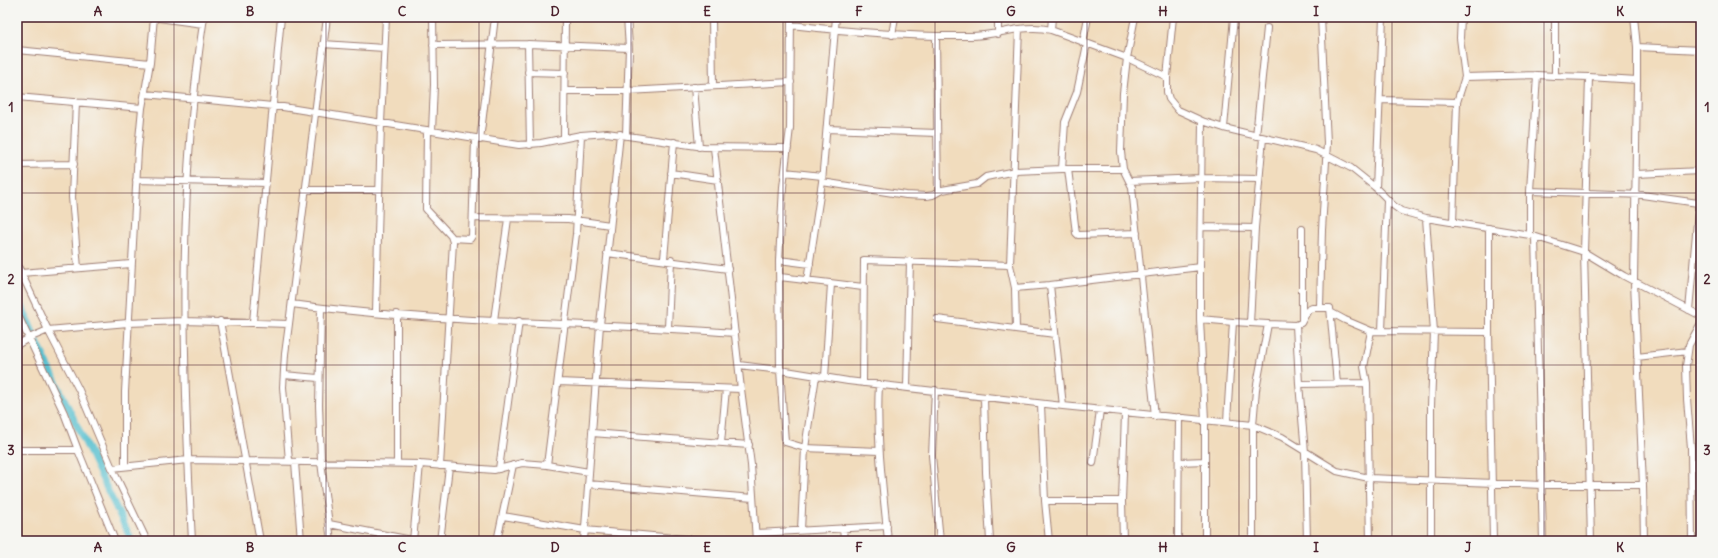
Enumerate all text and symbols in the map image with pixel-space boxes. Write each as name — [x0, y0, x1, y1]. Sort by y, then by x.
text: A — [94, 3, 103, 20]
text: B — [246, 3, 255, 20]
text: C — [398, 3, 407, 20]
text: D — [550, 3, 560, 20]
text: E — [703, 3, 711, 20]
text: F — [855, 3, 863, 20]
text: G — [1006, 3, 1016, 20]
text: H — [1158, 3, 1168, 20]
text: I — [1313, 3, 1319, 20]
text: J — [1465, 3, 1472, 20]
text: K — [1616, 3, 1625, 20]
text: 1 — [8, 99, 14, 116]
text: 1 — [1704, 99, 1710, 116]
text: 2 — [7, 271, 15, 288]
text: 2 — [1703, 271, 1711, 288]
text: 3 — [7, 442, 15, 459]
text: 3 — [1703, 442, 1711, 459]
text: A — [94, 539, 103, 556]
text: B — [246, 539, 255, 556]
text: C — [398, 539, 407, 556]
text: D — [550, 539, 560, 556]
text: E — [703, 539, 711, 556]
text: F — [855, 539, 863, 556]
text: G — [1006, 539, 1016, 556]
text: H — [1158, 539, 1168, 556]
text: I — [1313, 539, 1319, 556]
text: J — [1465, 539, 1472, 556]
text: K — [1616, 539, 1625, 556]

